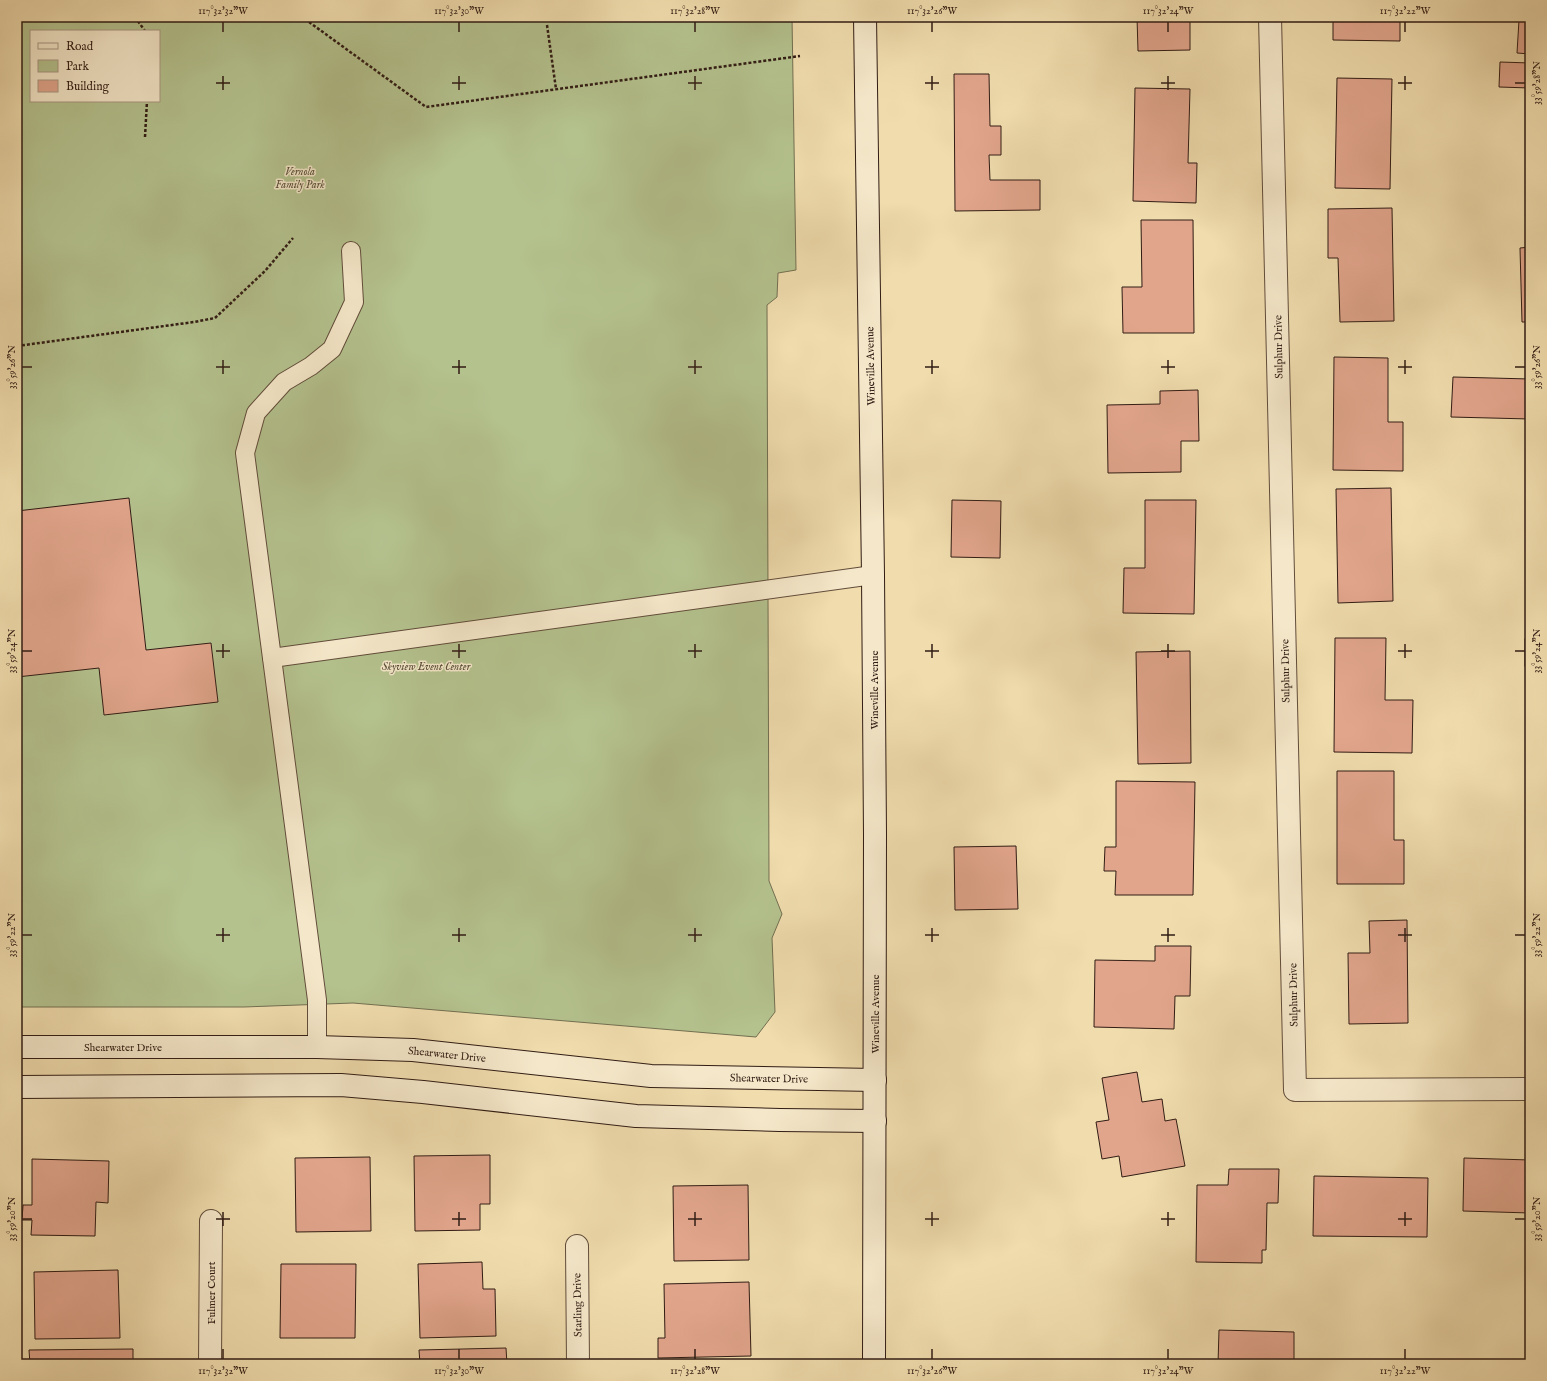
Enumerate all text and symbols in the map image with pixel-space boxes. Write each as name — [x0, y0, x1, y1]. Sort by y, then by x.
text: 117°32'32"W — [198, 5, 248, 18]
text: 117°32'30"W — [434, 5, 484, 18]
text: 117°32'28"W — [670, 5, 720, 18]
text: 117°32'26"W — [907, 5, 957, 18]
text: 117°32'24"W — [1143, 5, 1194, 18]
text: 117°32'22"W — [1380, 5, 1431, 18]
legend — [30, 30, 160, 102]
text: Road — [66, 39, 94, 54]
text: Park — [66, 59, 89, 74]
text: 33°59'28"N — [1531, 61, 1544, 105]
text: Building — [66, 79, 110, 94]
park label: Vernola Family Park — [275, 165, 325, 192]
street label: Sulphur Drive — [1271, 315, 1287, 379]
street label: Wineville Avenue — [863, 326, 879, 406]
text: 33°59'26"N — [6, 345, 19, 389]
text: 33°59'26"N — [1531, 345, 1544, 389]
text: 33°59'24"N — [6, 628, 19, 673]
text: 33°59'24"N — [1531, 628, 1544, 673]
street label: Sulphur Drive — [1278, 639, 1294, 703]
street label: Wineville Avenue — [868, 650, 882, 730]
park label: Skyview Event Center — [382, 660, 471, 674]
text: 33°59'22"N — [6, 912, 19, 957]
text: 33°59'22"N — [1531, 912, 1544, 957]
street label: Sulphur Drive — [1286, 963, 1302, 1027]
street label: Wineville Avenue — [869, 974, 883, 1054]
street label: Shearwater Drive — [84, 1041, 162, 1055]
street label: Shearwater Drive — [407, 1044, 486, 1066]
street label: Shearwater Drive — [730, 1071, 808, 1087]
text: 33°59'20"N — [6, 1196, 19, 1241]
text: 33°59'20"N — [1531, 1196, 1544, 1241]
street label: Fulmer Court — [205, 1261, 219, 1324]
street label: Starling Drive — [570, 1273, 586, 1337]
text: 117°32'32"W — [198, 1365, 248, 1378]
text: 117°32'30"W — [434, 1365, 484, 1378]
text: 117°32'28"W — [670, 1365, 720, 1378]
text: 117°32'26"W — [907, 1365, 957, 1378]
text: 117°32'24"W — [1143, 1365, 1194, 1378]
text: 117°32'22"W — [1380, 1365, 1431, 1378]

